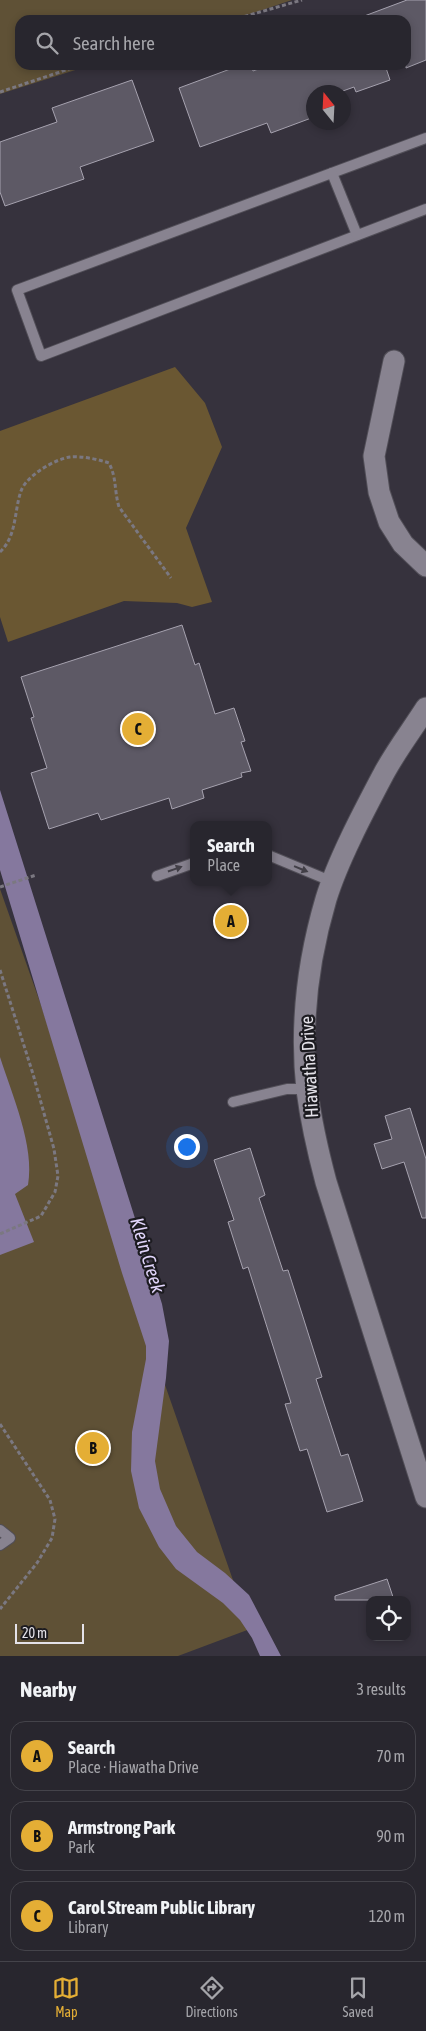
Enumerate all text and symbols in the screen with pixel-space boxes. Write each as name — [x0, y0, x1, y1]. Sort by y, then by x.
search box — [15, 15, 411, 70]
icon: search — [33, 29, 61, 57]
text: Search here — [73, 32, 155, 54]
north arrow — [306, 85, 351, 130]
pin: C — [122, 710, 154, 748]
popup — [190, 821, 272, 886]
text: Search — [207, 834, 255, 856]
text: Place — [207, 856, 240, 874]
one-way arrow — [168, 865, 183, 873]
one-way arrow — [294, 865, 308, 873]
pin: A — [215, 902, 247, 940]
street label: Hiawatha Drive — [296, 1016, 322, 1118]
your location — [174, 1134, 200, 1160]
water label: Klein Creek — [126, 1215, 170, 1296]
pin: B — [77, 1429, 109, 1467]
map controls — [366, 1596, 411, 1641]
button: locate — [366, 1596, 411, 1641]
scale bar — [15, 1621, 84, 1644]
text: 20 m — [22, 1625, 47, 1641]
text: Nearby — [20, 1677, 76, 1701]
text: 3 results — [356, 1680, 406, 1698]
text: Search — [68, 1736, 115, 1758]
text: A — [33, 1747, 41, 1765]
text: 70 m — [376, 1747, 405, 1765]
text: Place · Hiawatha Drive — [68, 1758, 199, 1776]
text: Armstrong Park — [68, 1816, 175, 1838]
text: B — [33, 1827, 41, 1845]
text: 90 m — [376, 1827, 405, 1845]
text: Park — [68, 1838, 95, 1856]
text: Carol Stream Public Library — [68, 1896, 255, 1918]
text: C — [33, 1907, 41, 1925]
text: 120 m — [369, 1907, 405, 1925]
text: Library — [68, 1918, 109, 1936]
tab: Map — [52, 1974, 80, 2020]
tab: Directions — [185, 1974, 238, 2020]
tab: Saved — [343, 1974, 374, 2020]

